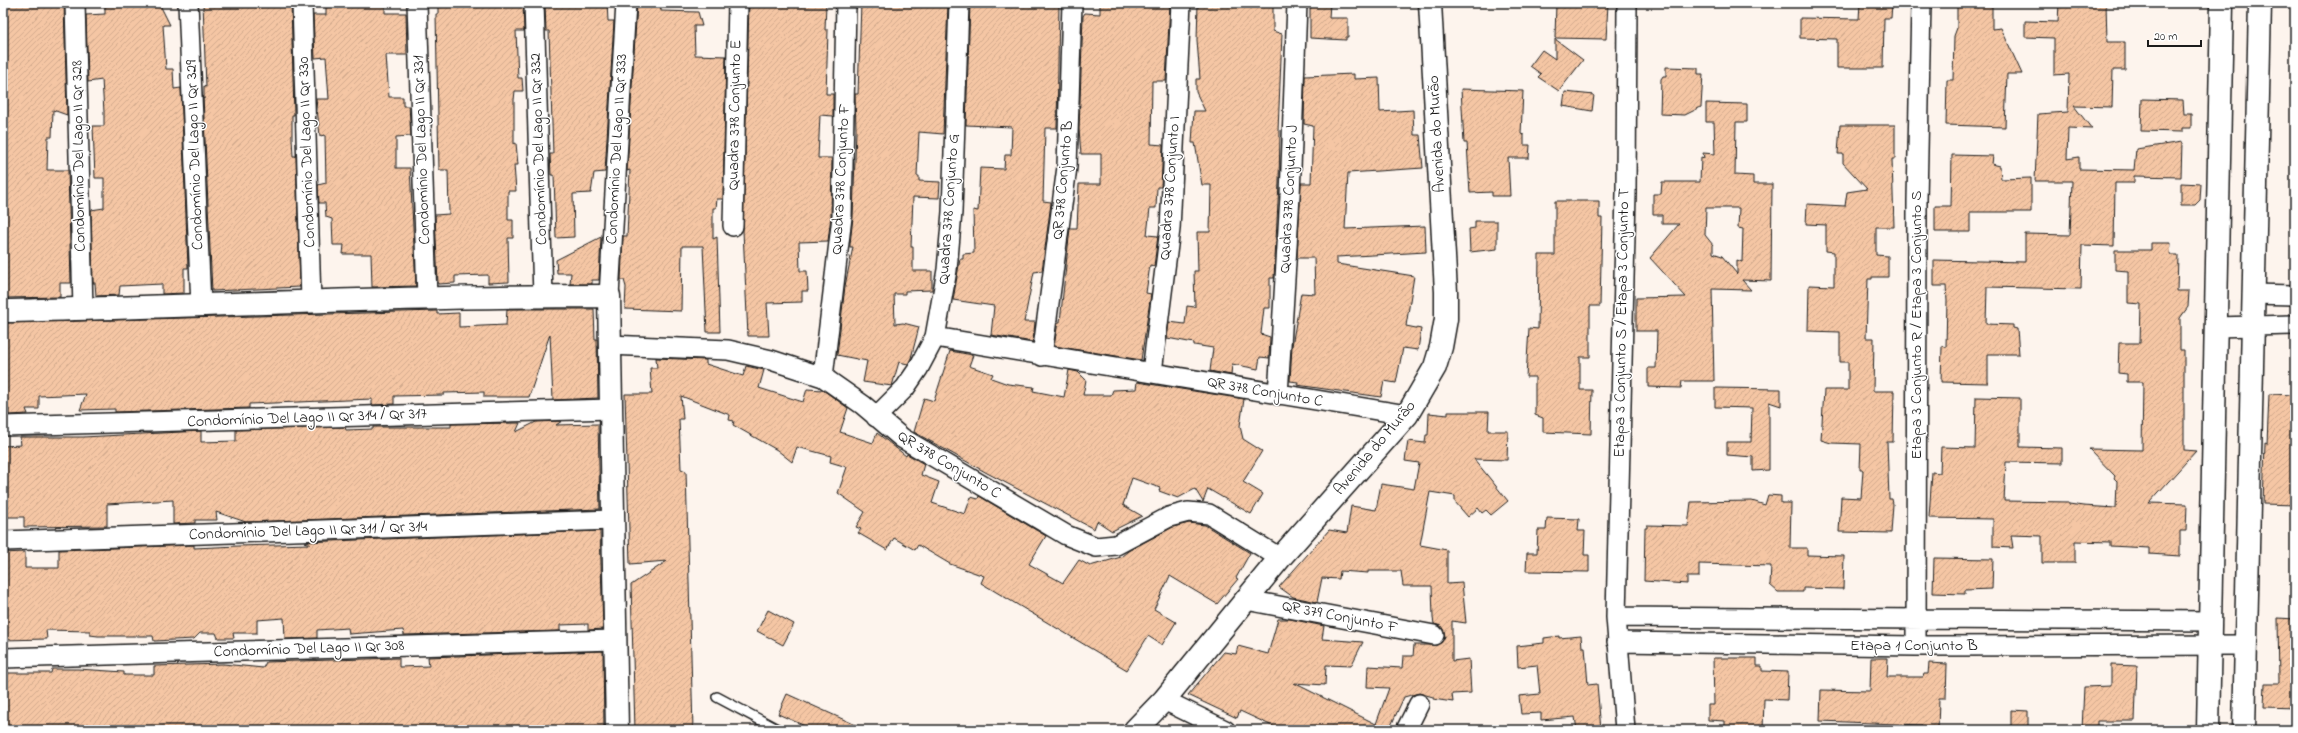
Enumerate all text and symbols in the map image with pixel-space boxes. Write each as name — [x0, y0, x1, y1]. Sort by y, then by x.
scale bar — [2148, 22, 2201, 48]
text: 20 m — [2154, 28, 2177, 46]
street label: Quadra 378 Conjunto E — [722, 40, 748, 190]
street label: Condomínio Del Lago II Qr 332 — [524, 52, 554, 246]
street label: Condomínio Del Lago II Qr 333 — [600, 53, 634, 245]
street label: Condomínio Del Lago II Qr 331 — [407, 55, 437, 245]
street label: Condomínio Del Lago II Qr 330 — [292, 56, 322, 248]
street label: Condomínio Del Lago II Qr 329 — [180, 59, 210, 251]
street label: Condomínio Del Lago II Qr 328 — [65, 60, 93, 252]
street label: Avenida do Murão — [1422, 75, 1452, 193]
street label: Quadra 378 Conjunto F — [825, 102, 857, 255]
street label: Quadra 378 Conjunto I — [1153, 115, 1187, 261]
street label: QR 378 Conjunto B — [1046, 119, 1080, 240]
street label: Quadra 378 Conjunto J — [1273, 124, 1305, 274]
street label: Quadra 378 Conjunto G — [932, 133, 966, 285]
street label: Etapa 3 Conjunto S / Etapa 3 Conjunto T — [1608, 188, 1636, 458]
street label: Etapa 3 Conjunto R / Etapa 3 Conjunto S — [1905, 190, 1929, 460]
street label: QR 378 Conjunto C — [1205, 370, 1325, 414]
street label: Avenida do Murão — [1328, 395, 1422, 501]
street label: Condomínio Del Lago II Qr 314 / Qr 317 — [187, 402, 428, 434]
street label: QR 378 Conjunto C — [893, 425, 1006, 506]
street label: Condomínio Del Lago II Qr 311 / Qr 314 — [188, 515, 428, 547]
street label: QR 379 Conjunto F — [1280, 594, 1401, 640]
street label: Condomínio Del Lago II Qr 308 — [213, 634, 405, 664]
street label: Etapa 1 Conjunto B — [1850, 634, 1978, 658]

